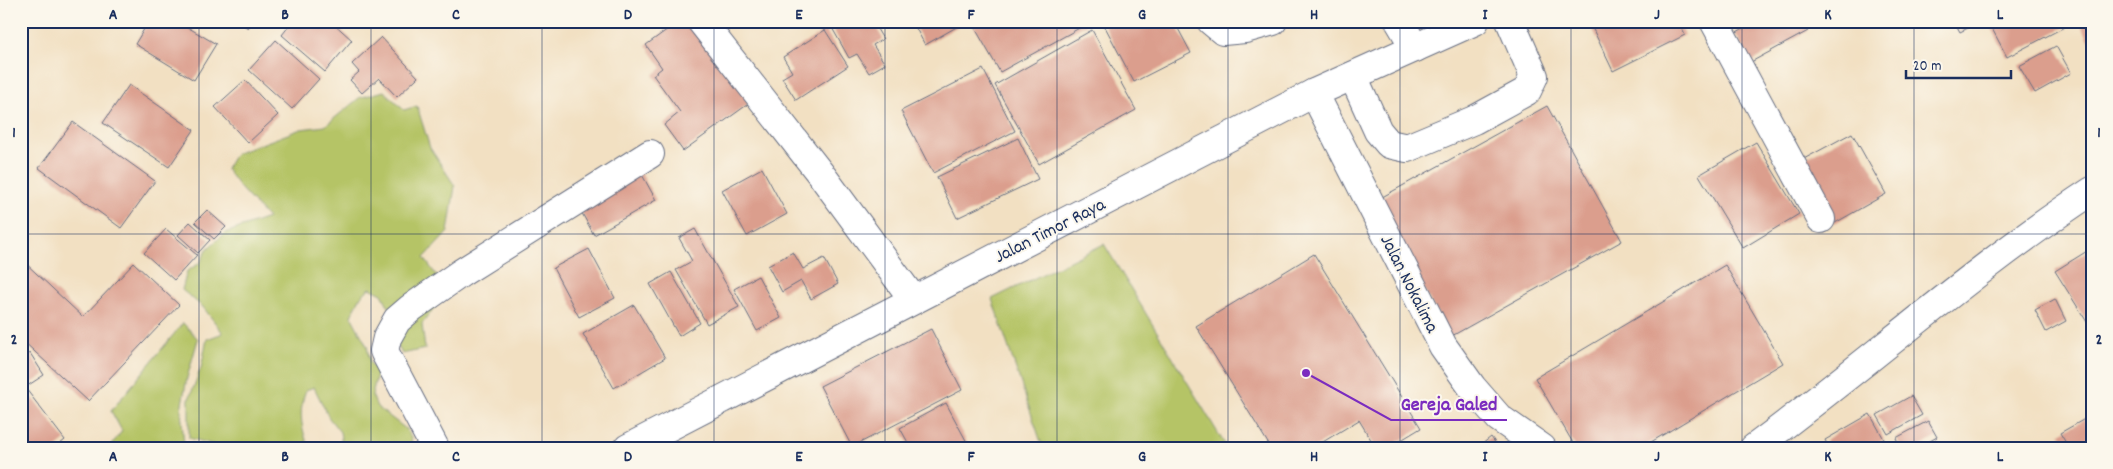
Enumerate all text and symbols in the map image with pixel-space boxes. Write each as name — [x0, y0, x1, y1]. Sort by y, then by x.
text: A — [109, 4, 118, 27]
text: B — [281, 4, 289, 27]
text: C — [452, 4, 460, 27]
text: D — [624, 4, 633, 27]
text: E — [795, 4, 803, 27]
text: F — [967, 4, 975, 27]
text: G — [1138, 4, 1146, 27]
text: H — [1310, 4, 1318, 27]
text: I — [1483, 4, 1489, 27]
text: J — [1654, 4, 1660, 27]
text: K — [1824, 4, 1832, 27]
text: L — [1997, 4, 2004, 27]
scale bar — [1906, 48, 2010, 80]
text: 20 m — [1913, 56, 1941, 78]
text: 1 — [12, 122, 16, 145]
text: 1 — [2097, 122, 2101, 145]
street label: Jalan Timor Raya — [990, 192, 1112, 272]
street label: Jalan Nokalima — [1372, 231, 1445, 339]
text: 2 — [11, 329, 18, 352]
text: 2 — [2096, 329, 2103, 352]
callout: Gereja Galed — [1391, 385, 1507, 420]
text: Gereja Galed — [1401, 392, 1497, 420]
text: A — [109, 446, 118, 469]
text: B — [281, 446, 289, 469]
text: C — [452, 446, 460, 469]
text: D — [624, 446, 633, 469]
text: E — [795, 446, 803, 469]
text: F — [967, 446, 975, 469]
text: G — [1138, 446, 1146, 469]
text: H — [1310, 446, 1318, 469]
text: I — [1483, 446, 1489, 469]
text: J — [1654, 446, 1660, 469]
text: K — [1824, 446, 1832, 469]
text: L — [1997, 446, 2004, 469]

